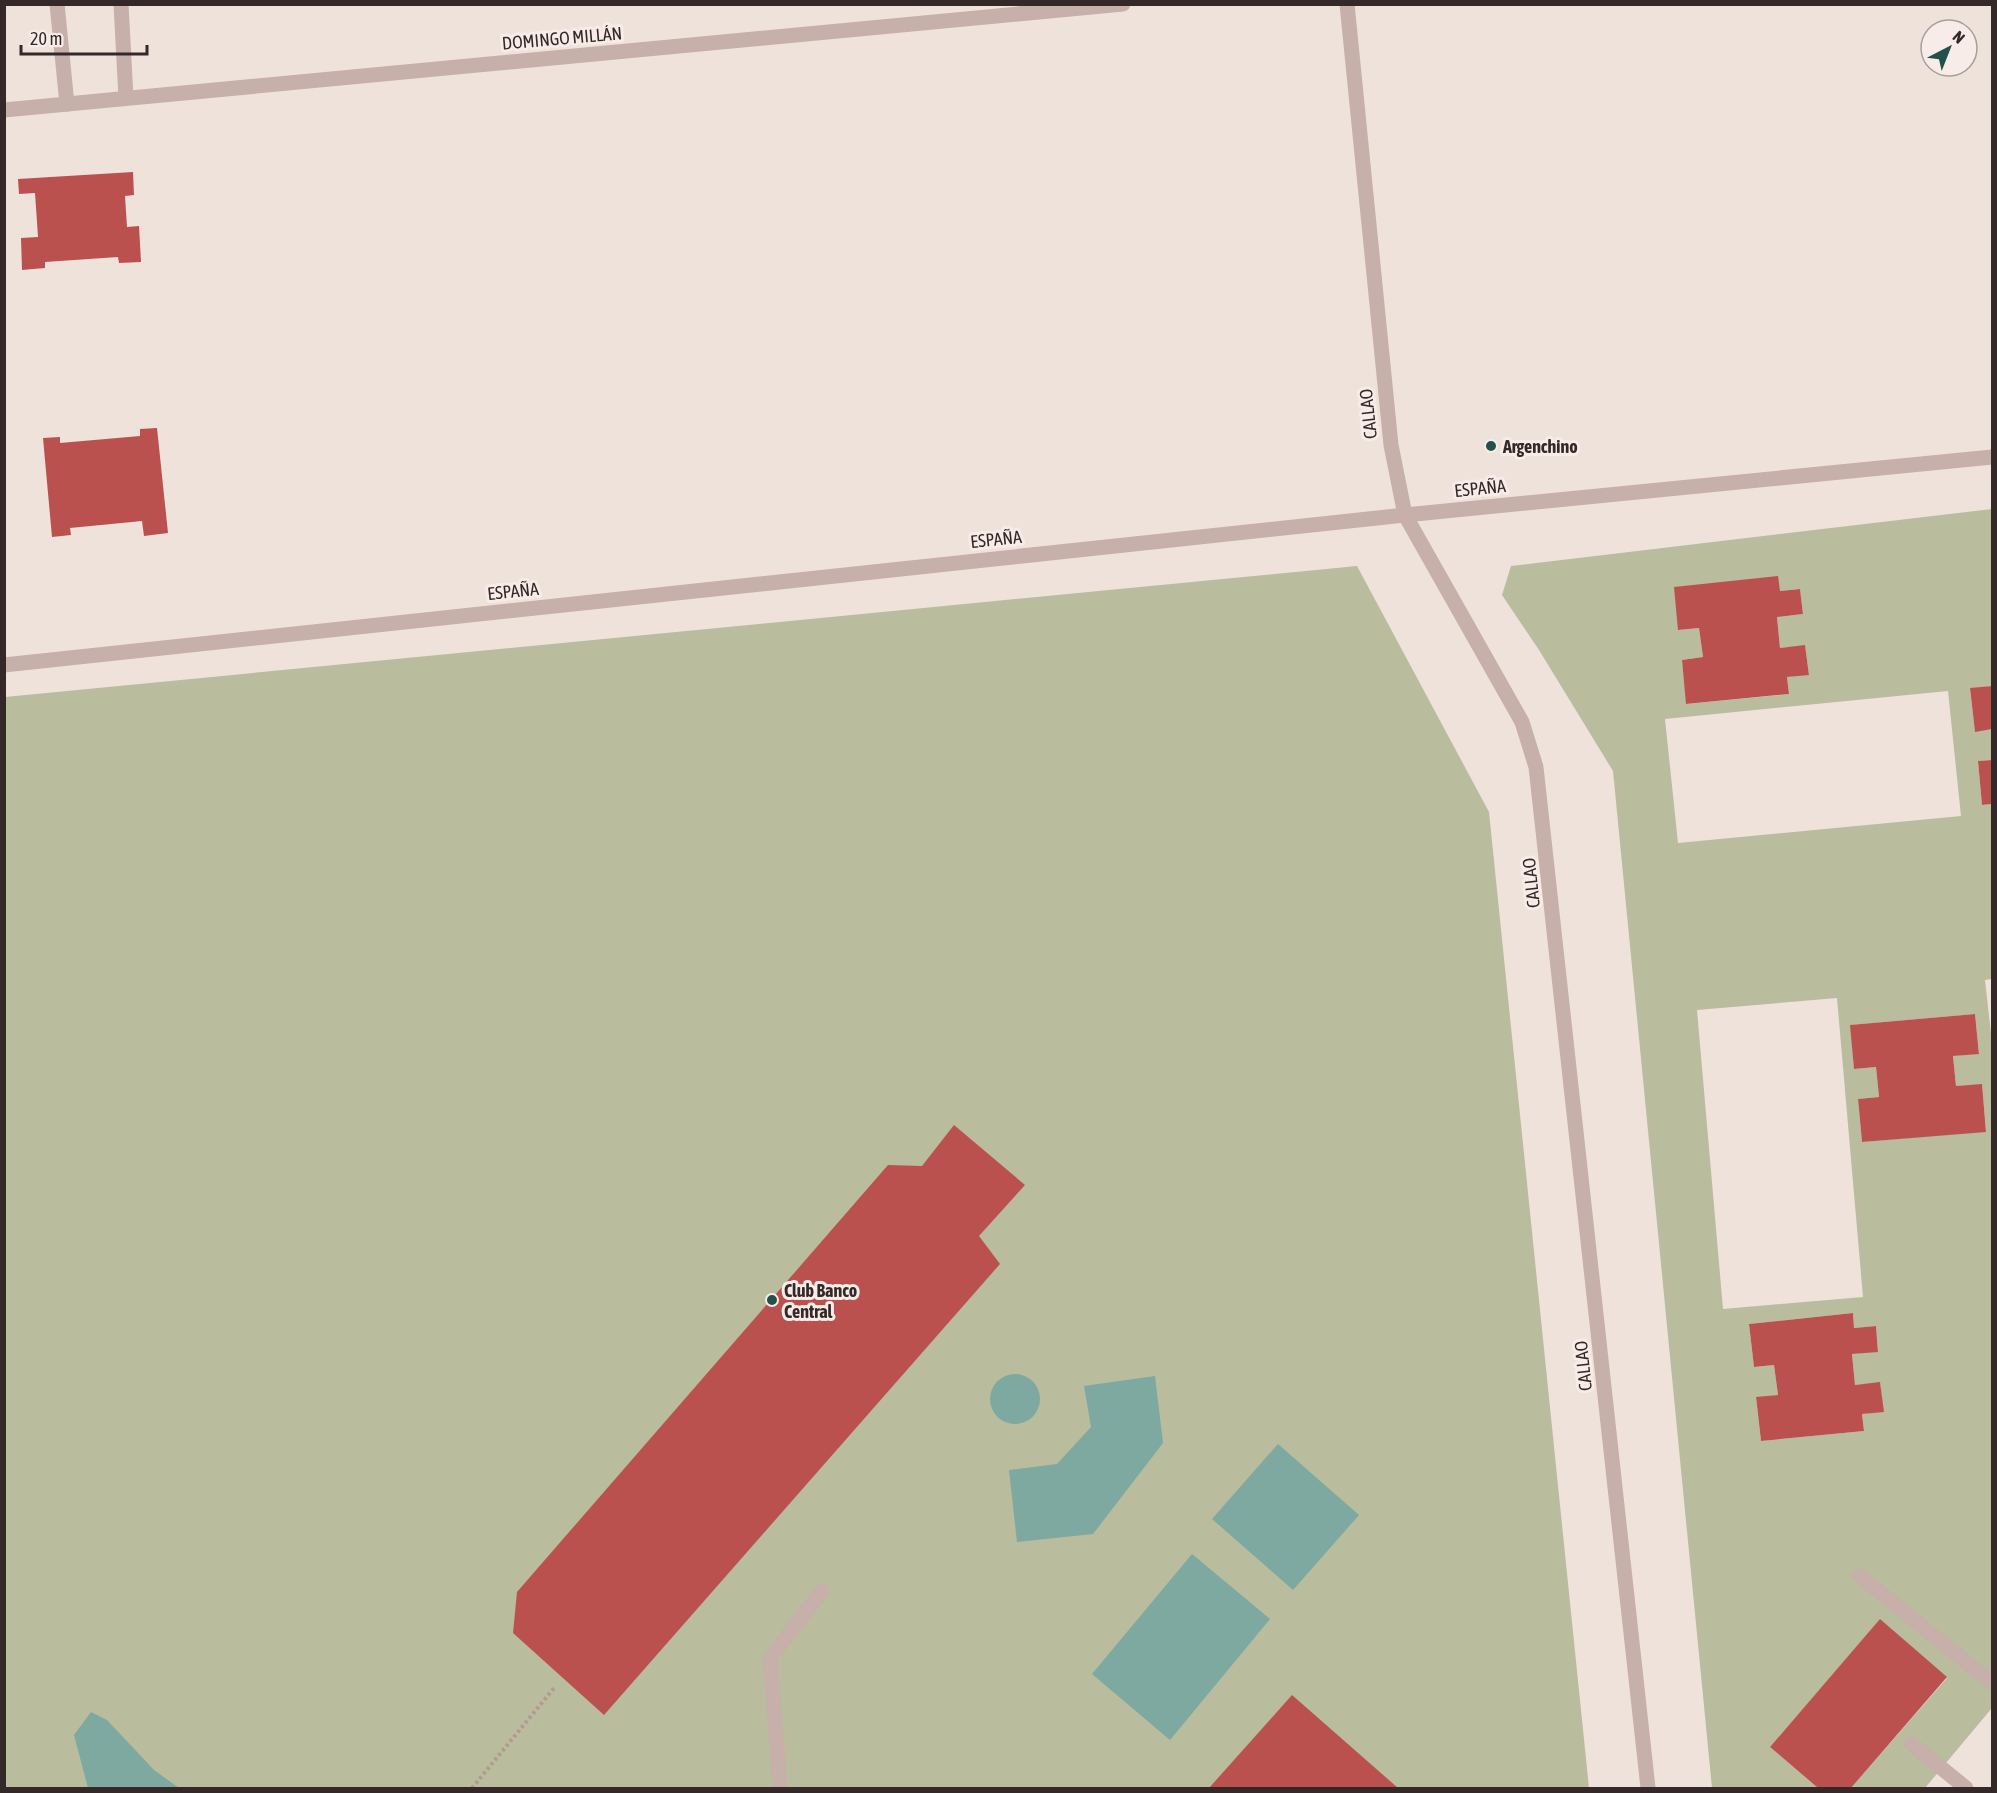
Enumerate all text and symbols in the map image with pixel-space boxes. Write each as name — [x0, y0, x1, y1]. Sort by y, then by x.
scale bar — [21, 18, 147, 56]
north arrow — [1919, 18, 1979, 78]
street label: DOMINGO MILLÁN — [501, 22, 623, 54]
text: N — [1950, 27, 1969, 47]
text: 20 m — [30, 28, 62, 49]
street label: CALLAO — [1355, 388, 1381, 440]
place label: Argenchino — [1502, 436, 1578, 457]
marker: Argenchino — [1484, 439, 1498, 453]
street label: ESPAÑA — [1453, 475, 1507, 501]
street label: ESPAÑA — [969, 526, 1023, 552]
street label: ESPAÑA — [486, 578, 540, 604]
street label: CALLAO — [1518, 857, 1544, 909]
place label: Club Banco Central — [784, 1280, 857, 1322]
marker: Club Banco Central — [765, 1293, 779, 1307]
street label: CALLAO — [1570, 1340, 1596, 1392]

